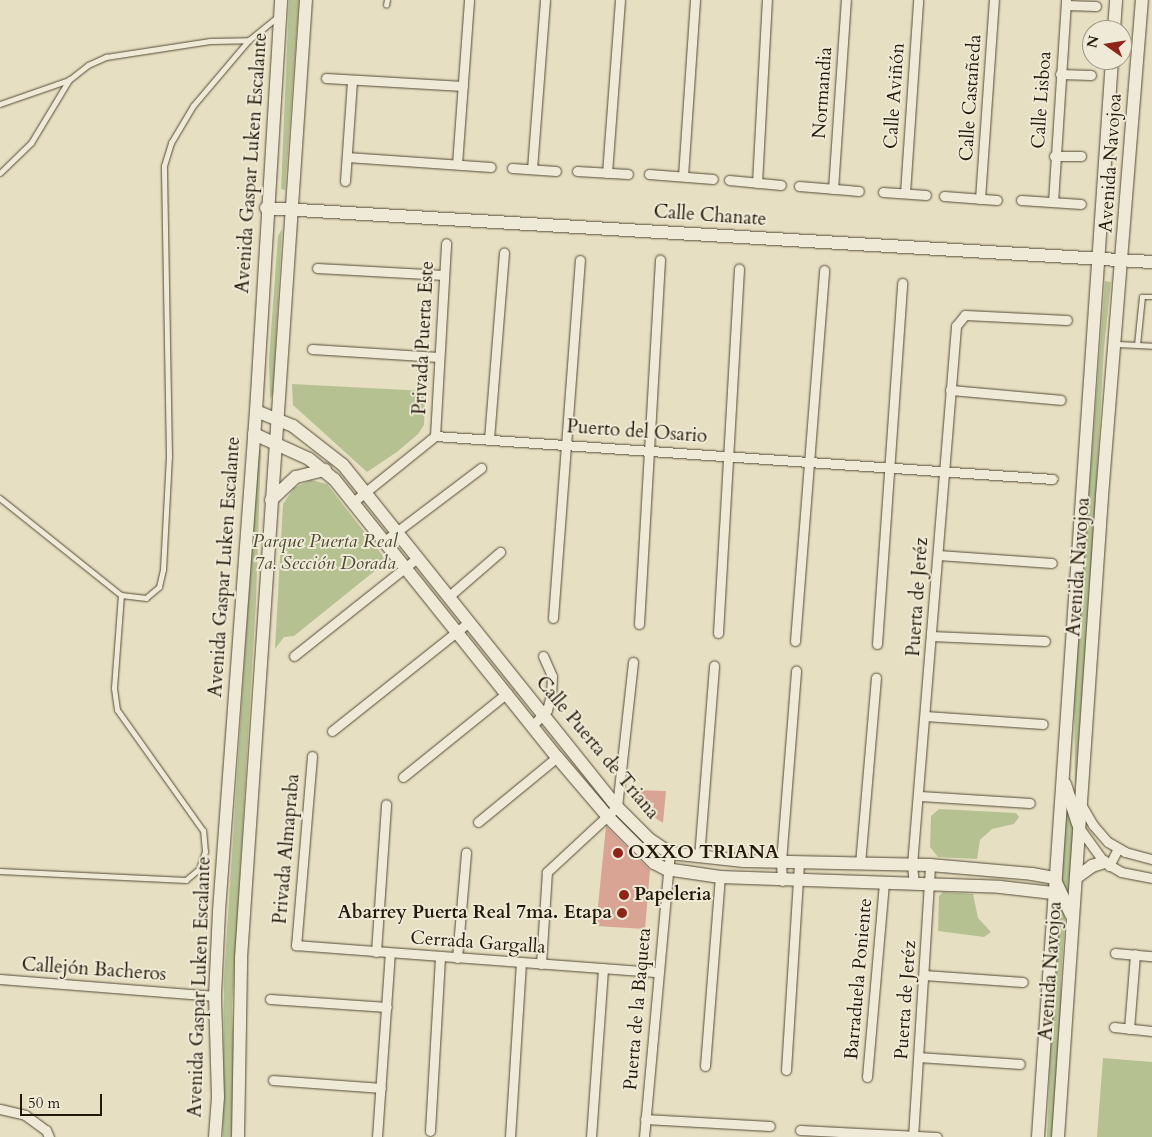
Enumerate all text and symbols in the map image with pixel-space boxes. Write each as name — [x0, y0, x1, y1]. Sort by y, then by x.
north arrow — [1082, 20, 1132, 70]
street label: Avenida Gaspar Luken Escalante — [232, 32, 272, 294]
street label: Calle Castañeda — [955, 34, 987, 162]
text: N — [1082, 34, 1103, 50]
street label: Calle Aviñón — [880, 42, 910, 150]
street label: Normandia — [808, 46, 838, 140]
street label: Calle Lisboa — [1027, 50, 1057, 150]
street label: Avenida Navojoa — [1095, 93, 1127, 233]
street label: Calle Chanate — [653, 201, 767, 231]
street label: Privada Puerta Este — [409, 261, 439, 415]
street label: Puerto del Osario — [566, 416, 708, 448]
street label: Avenida Gaspar Luken Escalante — [205, 436, 245, 698]
street label: Avenida Navojoa — [1063, 497, 1095, 637]
park label: Parque Puerta Real 7a. Sección Dorada — [252, 531, 398, 575]
street label: Puerta de Jeréz — [902, 537, 934, 657]
street label: Calle Puerta de Triana — [530, 672, 664, 824]
street label: Privada Almapraba — [269, 773, 305, 925]
place label: OXXO TRIANA — [628, 842, 779, 864]
marker: OXXO TRIANA — [612, 847, 624, 859]
street label: Avenida Gaspar Luken Escalante — [184, 856, 216, 1118]
place label: Papeleria — [634, 884, 712, 906]
marker: Papeleria — [618, 889, 630, 901]
street label: Barraduela Poniente — [841, 897, 877, 1061]
street label: Avenida Navojoa — [1035, 901, 1067, 1041]
place label: Abarrey Puerta Real 7ma. Etapa — [337, 902, 612, 924]
marker: Abarrey Puerta Real 7ma. Etapa — [616, 907, 628, 919]
street label: Cerrada Gargalla — [410, 927, 546, 959]
street label: Puerta de la Baqueta — [620, 927, 656, 1091]
street label: Puerta de Jeréz — [890, 940, 922, 1060]
street label: Callejón Bacheros — [21, 954, 167, 986]
scale bar — [22, 1084, 105, 1116]
text: 50 m — [28, 1093, 60, 1113]

